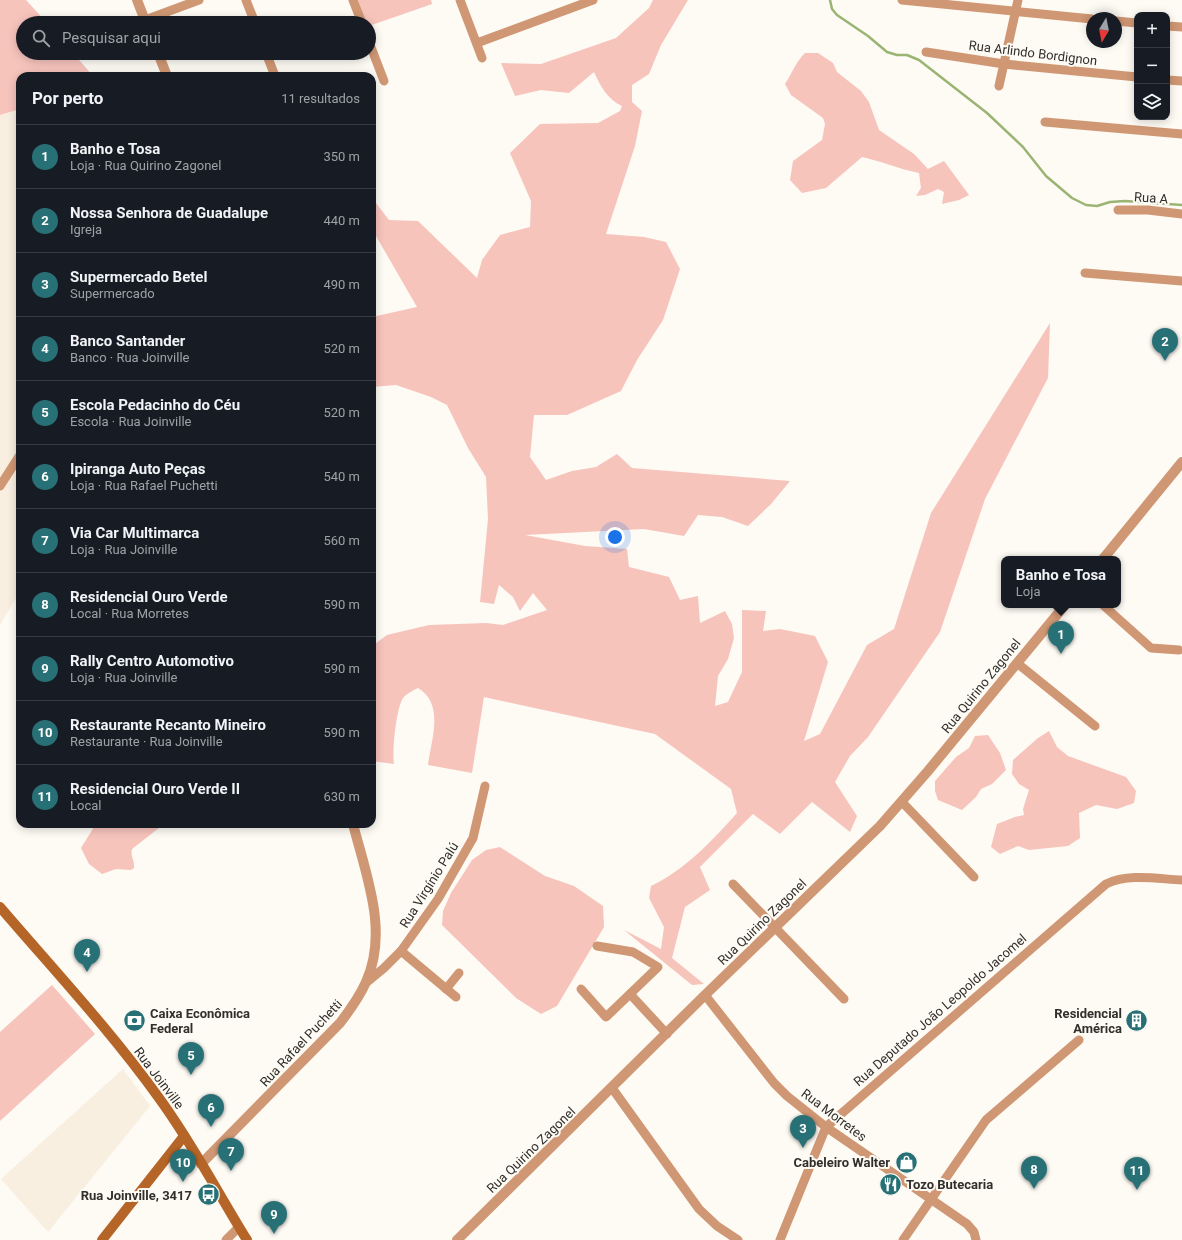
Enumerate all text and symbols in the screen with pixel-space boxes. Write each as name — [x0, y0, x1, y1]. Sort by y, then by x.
north arrow — [1086, 12, 1122, 48]
map controls — [1134, 12, 1170, 120]
button: + — [1134, 12, 1170, 48]
search box — [16, 16, 376, 60]
icon: search — [30, 27, 52, 49]
text: Pesquisar aqui — [62, 29, 161, 47]
street label: Rua Arlindo Bordignon — [968, 38, 1098, 68]
button: − — [1134, 48, 1170, 84]
button: layers — [1134, 84, 1170, 120]
text: Por perto — [32, 88, 103, 108]
text: 11 resultados — [281, 91, 360, 106]
text: Banho e Tosa — [70, 140, 160, 158]
text: 1 — [41, 149, 49, 164]
text: 350 m — [323, 149, 360, 164]
text: Loja · Rua Quirino Zagonel — [70, 158, 221, 173]
street label: Rua A — [1134, 189, 1169, 207]
text: Nossa Senhora de Guadalupe — [70, 204, 268, 222]
text: 2 — [41, 213, 49, 228]
text: 440 m — [323, 213, 360, 228]
text: Igreja — [70, 222, 102, 237]
text: Supermercado Betel — [70, 268, 207, 286]
text: 3 — [41, 277, 49, 292]
text: 490 m — [323, 277, 360, 292]
text: Supermercado — [70, 286, 155, 301]
pin: 2 — [1152, 328, 1178, 361]
text: Banco Santander — [70, 332, 185, 350]
text: 4 — [41, 341, 49, 356]
text: 520 m — [323, 341, 360, 356]
text: Banco · Rua Joinville — [70, 350, 190, 365]
text: Escola Pedacinho do Céu — [70, 396, 240, 414]
text: 5 — [41, 405, 49, 420]
text: 520 m — [323, 405, 360, 420]
text: Escola · Rua Joinville — [70, 414, 191, 429]
text: Ipiranga Auto Peças — [70, 460, 206, 478]
text: 6 — [41, 469, 49, 484]
text: 540 m — [323, 469, 360, 484]
text: Loja · Rua Rafael Puchetti — [70, 478, 218, 493]
text: Via Car Multimarca — [70, 524, 199, 542]
your location — [605, 527, 625, 547]
text: 7 — [41, 533, 49, 548]
text: 560 m — [323, 533, 360, 548]
text: Loja · Rua Joinville — [70, 542, 178, 557]
popup — [1001, 556, 1121, 608]
text: Banho e Tosa — [1016, 566, 1106, 584]
text: Loja — [1016, 584, 1040, 599]
text: Residencial Ouro Verde — [70, 588, 228, 606]
text: 8 — [41, 597, 49, 612]
text: 590 m — [323, 597, 360, 612]
text: Local · Rua Morretes — [70, 606, 189, 621]
pin: 1 — [1048, 621, 1074, 654]
street label: Rua Quirino Zagonel — [938, 636, 1024, 736]
text: Rally Centro Automotivo — [70, 652, 234, 670]
text: 9 — [41, 661, 49, 676]
text: 590 m — [323, 661, 360, 676]
text: Loja · Rua Joinville — [70, 670, 178, 685]
text: Restaurante Recanto Mineiro — [70, 716, 266, 734]
text: 10 — [38, 725, 52, 740]
text: 590 m — [323, 725, 360, 740]
text: Restaurante · Rua Joinville — [70, 734, 223, 749]
text: Residencial Ouro Verde II — [70, 780, 240, 798]
text: 11 — [38, 789, 52, 804]
text: 630 m — [323, 789, 360, 804]
text: Local — [70, 798, 101, 813]
street label: Rua Virgínio Palú — [397, 839, 461, 931]
street label: Rua Quirino Zagonel — [715, 876, 809, 968]
street label: Rua Deputado João Leopoldo Jacomel — [851, 931, 1029, 1089]
pin: 4 — [74, 939, 100, 972]
street label: Rua Rafael Puchetti — [257, 996, 345, 1090]
place label: Caixa Econômica Federal — [150, 1006, 250, 1036]
place label: Residencial América — [1054, 1006, 1122, 1036]
bank icon: Caixa Econômica Federal — [121, 1007, 147, 1033]
building icon: Residencial América — [1124, 1007, 1150, 1033]
pin: 5 — [178, 1042, 204, 1075]
street label: Rua Joinville — [131, 1044, 187, 1112]
street label: Rua Morretes — [798, 1086, 870, 1145]
pin: 6 — [198, 1094, 224, 1127]
street label: Rua Quirino Zagonel — [484, 1104, 578, 1196]
pin: 3 — [790, 1115, 816, 1148]
pin: 7 — [218, 1138, 244, 1171]
pin: 10 — [170, 1149, 196, 1182]
shop icon: Cabeleiro Walter — [893, 1149, 919, 1175]
place label: Cabeleiro Walter — [793, 1155, 890, 1170]
pin: 8 — [1021, 1156, 1047, 1189]
pin: 11 — [1124, 1157, 1150, 1190]
restaurant icon: Tozo Butecaria — [877, 1171, 903, 1197]
place label: Tozo Butecaria — [906, 1177, 993, 1192]
bus stop icon: Rua Joinville, 3417 — [195, 1182, 221, 1208]
place label: Rua Joinville, 3417 — [81, 1188, 192, 1203]
pin: 9 — [261, 1201, 287, 1234]

